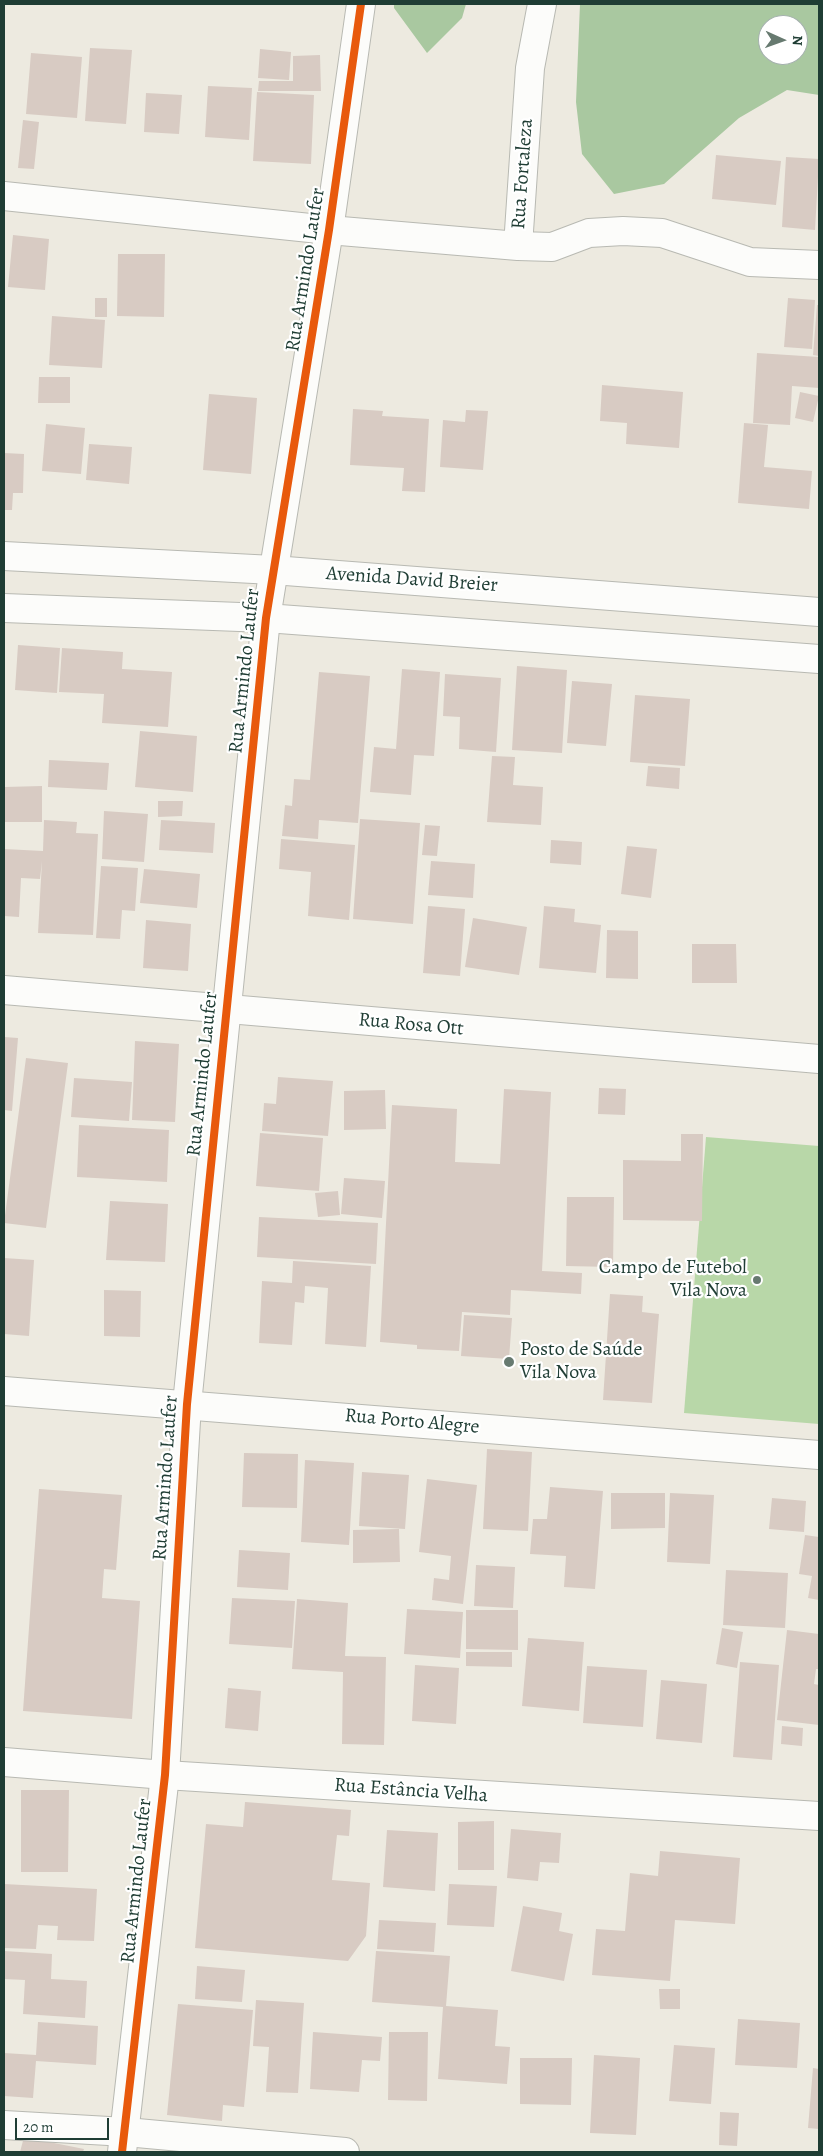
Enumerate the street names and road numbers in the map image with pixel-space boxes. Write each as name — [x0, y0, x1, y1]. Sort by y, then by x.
street label: Rua Fortaleza — [507, 118, 539, 230]
street label: Rua Armindo Laufer — [281, 186, 331, 354]
street label: Avenida David Breier — [325, 562, 499, 598]
street label: Rua Armindo Laufer — [224, 587, 266, 755]
street label: Rua Armindo Laufer — [182, 990, 224, 1158]
street label: Rua Rosa Ott — [357, 1008, 465, 1042]
street label: Rua Armindo Laufer — [148, 1395, 184, 1561]
street label: Rua Porto Alegre — [344, 1404, 480, 1440]
street label: Rua Estância Velha — [333, 1774, 489, 1808]
street label: Rua Armindo Laufer — [116, 1797, 158, 1965]

